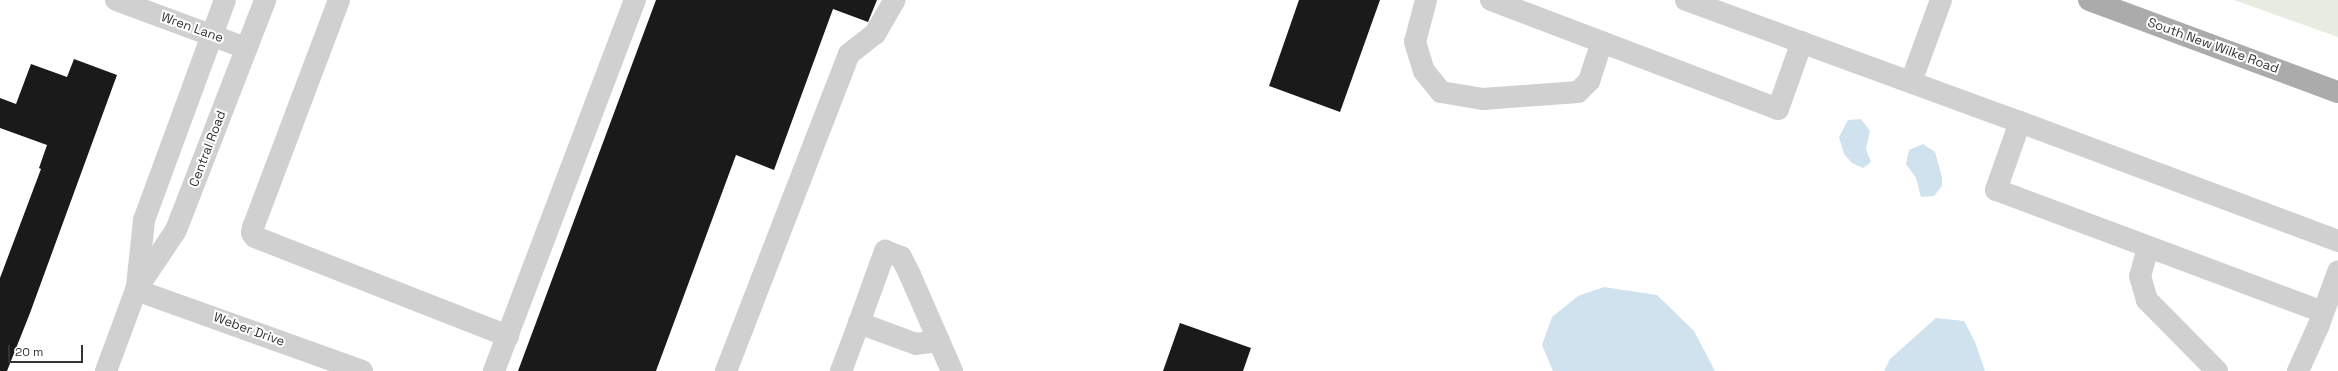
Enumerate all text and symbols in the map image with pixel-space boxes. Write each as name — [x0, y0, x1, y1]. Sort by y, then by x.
street label: Wren Lane — [159, 10, 225, 46]
street label: South New Wilke Road — [2145, 15, 2281, 77]
street label: Central Road — [186, 109, 230, 189]
street label: Weber Drive — [211, 310, 287, 350]
scale bar — [10, 337, 85, 363]
text: 20 m — [15, 344, 43, 360]

